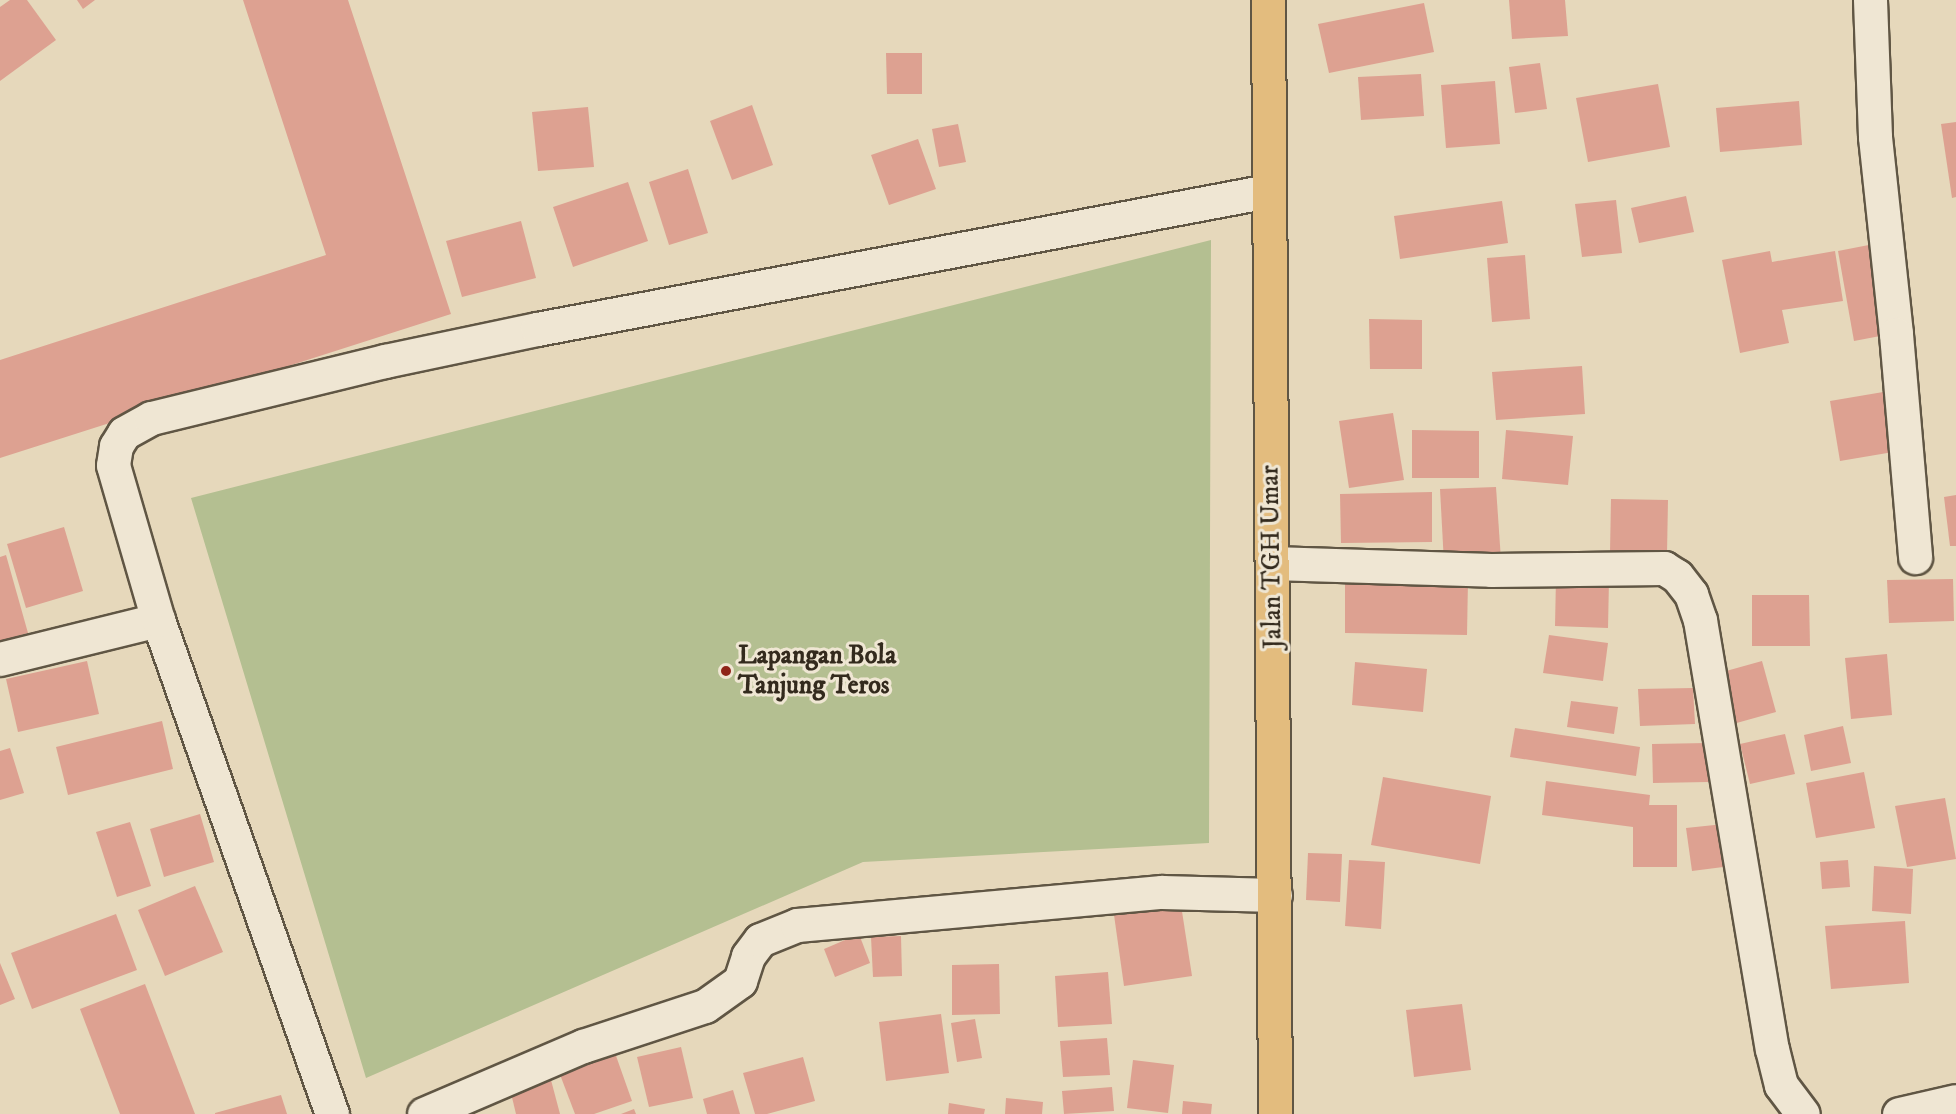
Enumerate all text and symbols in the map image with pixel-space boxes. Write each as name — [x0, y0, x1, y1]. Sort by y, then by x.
street label: Jalan TGH Umar — [1255, 465, 1289, 649]
place label: Lapangan Bola Tanjung Teros — [738, 640, 896, 702]
marker: Lapangan Bola Tanjung Teros — [719, 664, 733, 678]

